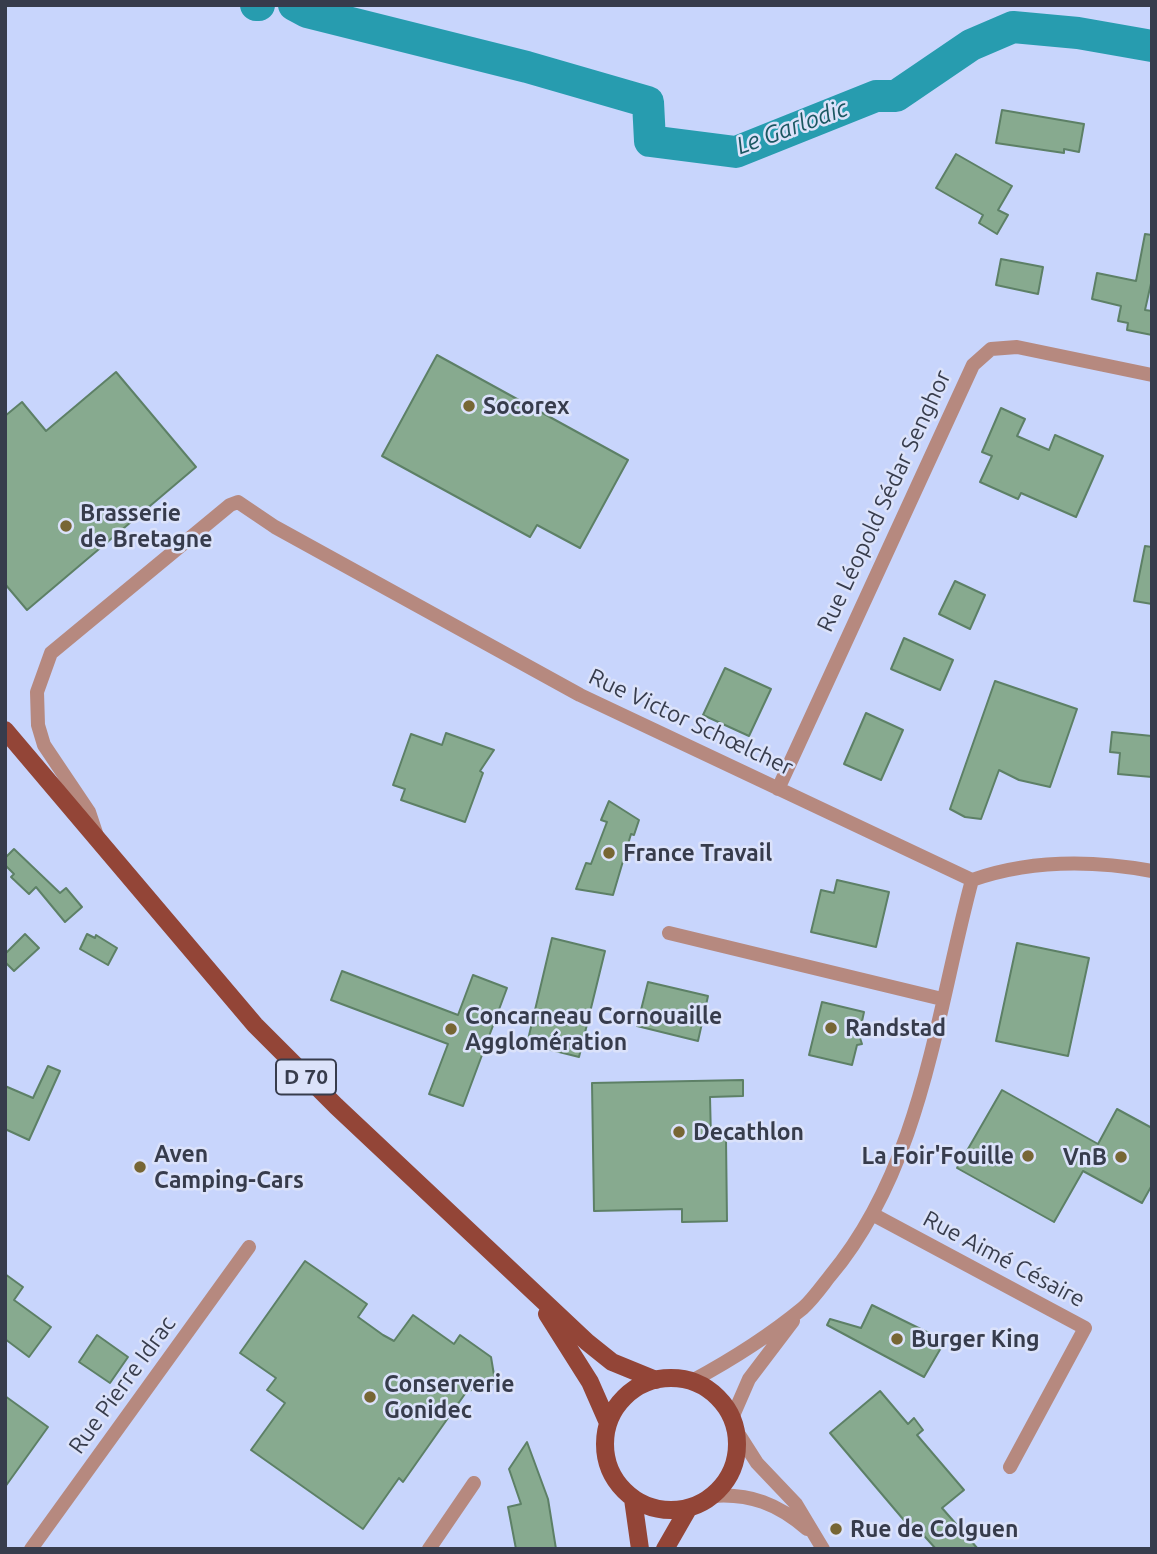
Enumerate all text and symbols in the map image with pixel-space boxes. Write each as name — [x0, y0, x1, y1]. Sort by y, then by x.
water label: Le Garlodic — [732, 94, 852, 160]
street label: Rue Léopold Sédar Senghor — [811, 366, 957, 636]
place label: Socorex — [483, 392, 570, 420]
marker: Socorex — [461, 398, 477, 414]
place label: Brasserie de Bretagne — [80, 499, 213, 553]
marker: Brasserie de Bretagne — [58, 518, 74, 534]
street label: Rue Victor Schœlcher — [584, 663, 798, 781]
place label: France Travail — [623, 839, 772, 867]
marker: France Travail — [601, 845, 617, 861]
place label: Concarneau Cornouaille Agglomération — [465, 1002, 722, 1056]
place label: Randstad — [845, 1014, 946, 1042]
marker: Randstad — [823, 1020, 839, 1036]
marker: Concarneau Cornouaille Agglomération — [443, 1021, 459, 1037]
road number: D 70 — [276, 1060, 336, 1094]
place label: Decathlon — [693, 1118, 804, 1146]
marker: Decathlon — [671, 1124, 687, 1140]
place label: Aven Camping-Cars — [154, 1140, 304, 1194]
place label: La Foir'Fouille — [861, 1142, 1014, 1170]
place label: VnB — [1063, 1143, 1107, 1171]
marker: La Foir'Fouille — [1020, 1148, 1036, 1164]
marker: VnB — [1113, 1149, 1129, 1165]
marker: Aven Camping-Cars — [132, 1159, 148, 1175]
street label: Rue Aimé Césaire — [918, 1205, 1090, 1313]
street label: Rue Pierre Idrac — [63, 1311, 181, 1459]
place label: Burger King — [911, 1325, 1040, 1353]
marker: Burger King — [889, 1331, 905, 1347]
place label: Conserverie Gonidec — [384, 1370, 514, 1424]
marker: Conserverie Gonidec — [362, 1389, 378, 1405]
place label: Rue de Colguen — [850, 1515, 1019, 1543]
marker: Rue de Colguen — [828, 1521, 844, 1537]

